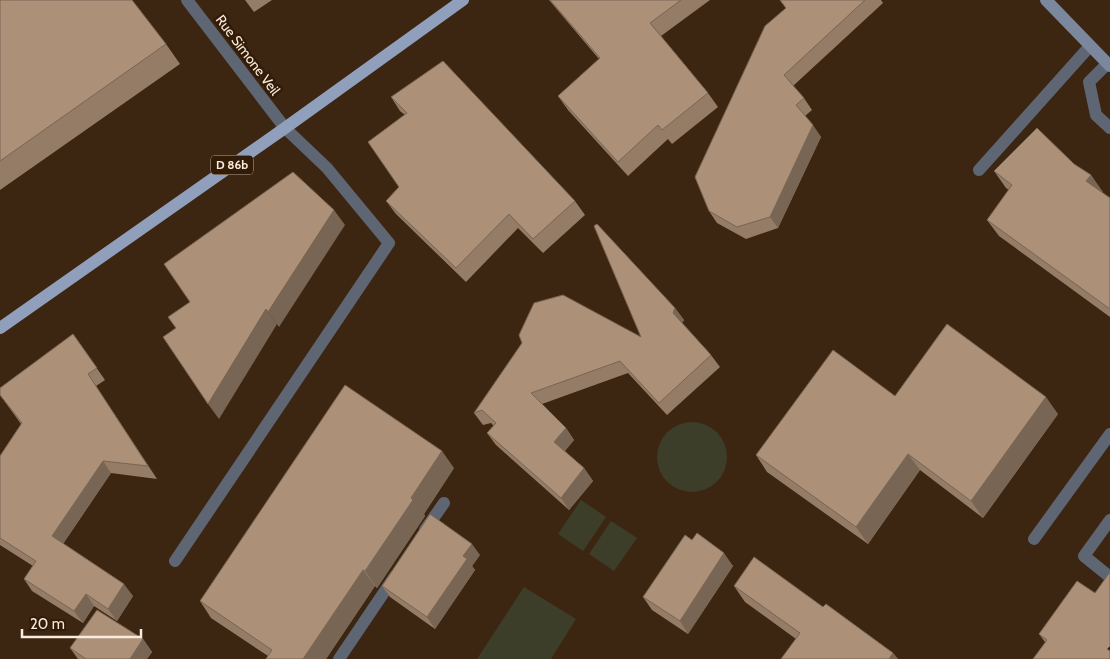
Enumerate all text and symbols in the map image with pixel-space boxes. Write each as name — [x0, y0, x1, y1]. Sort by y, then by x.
street label: Rue Simone Veil — [212, 11, 285, 99]
road number: D 86b — [211, 156, 253, 174]
scale bar — [22, 606, 141, 638]
text: 20 m — [30, 615, 65, 633]

